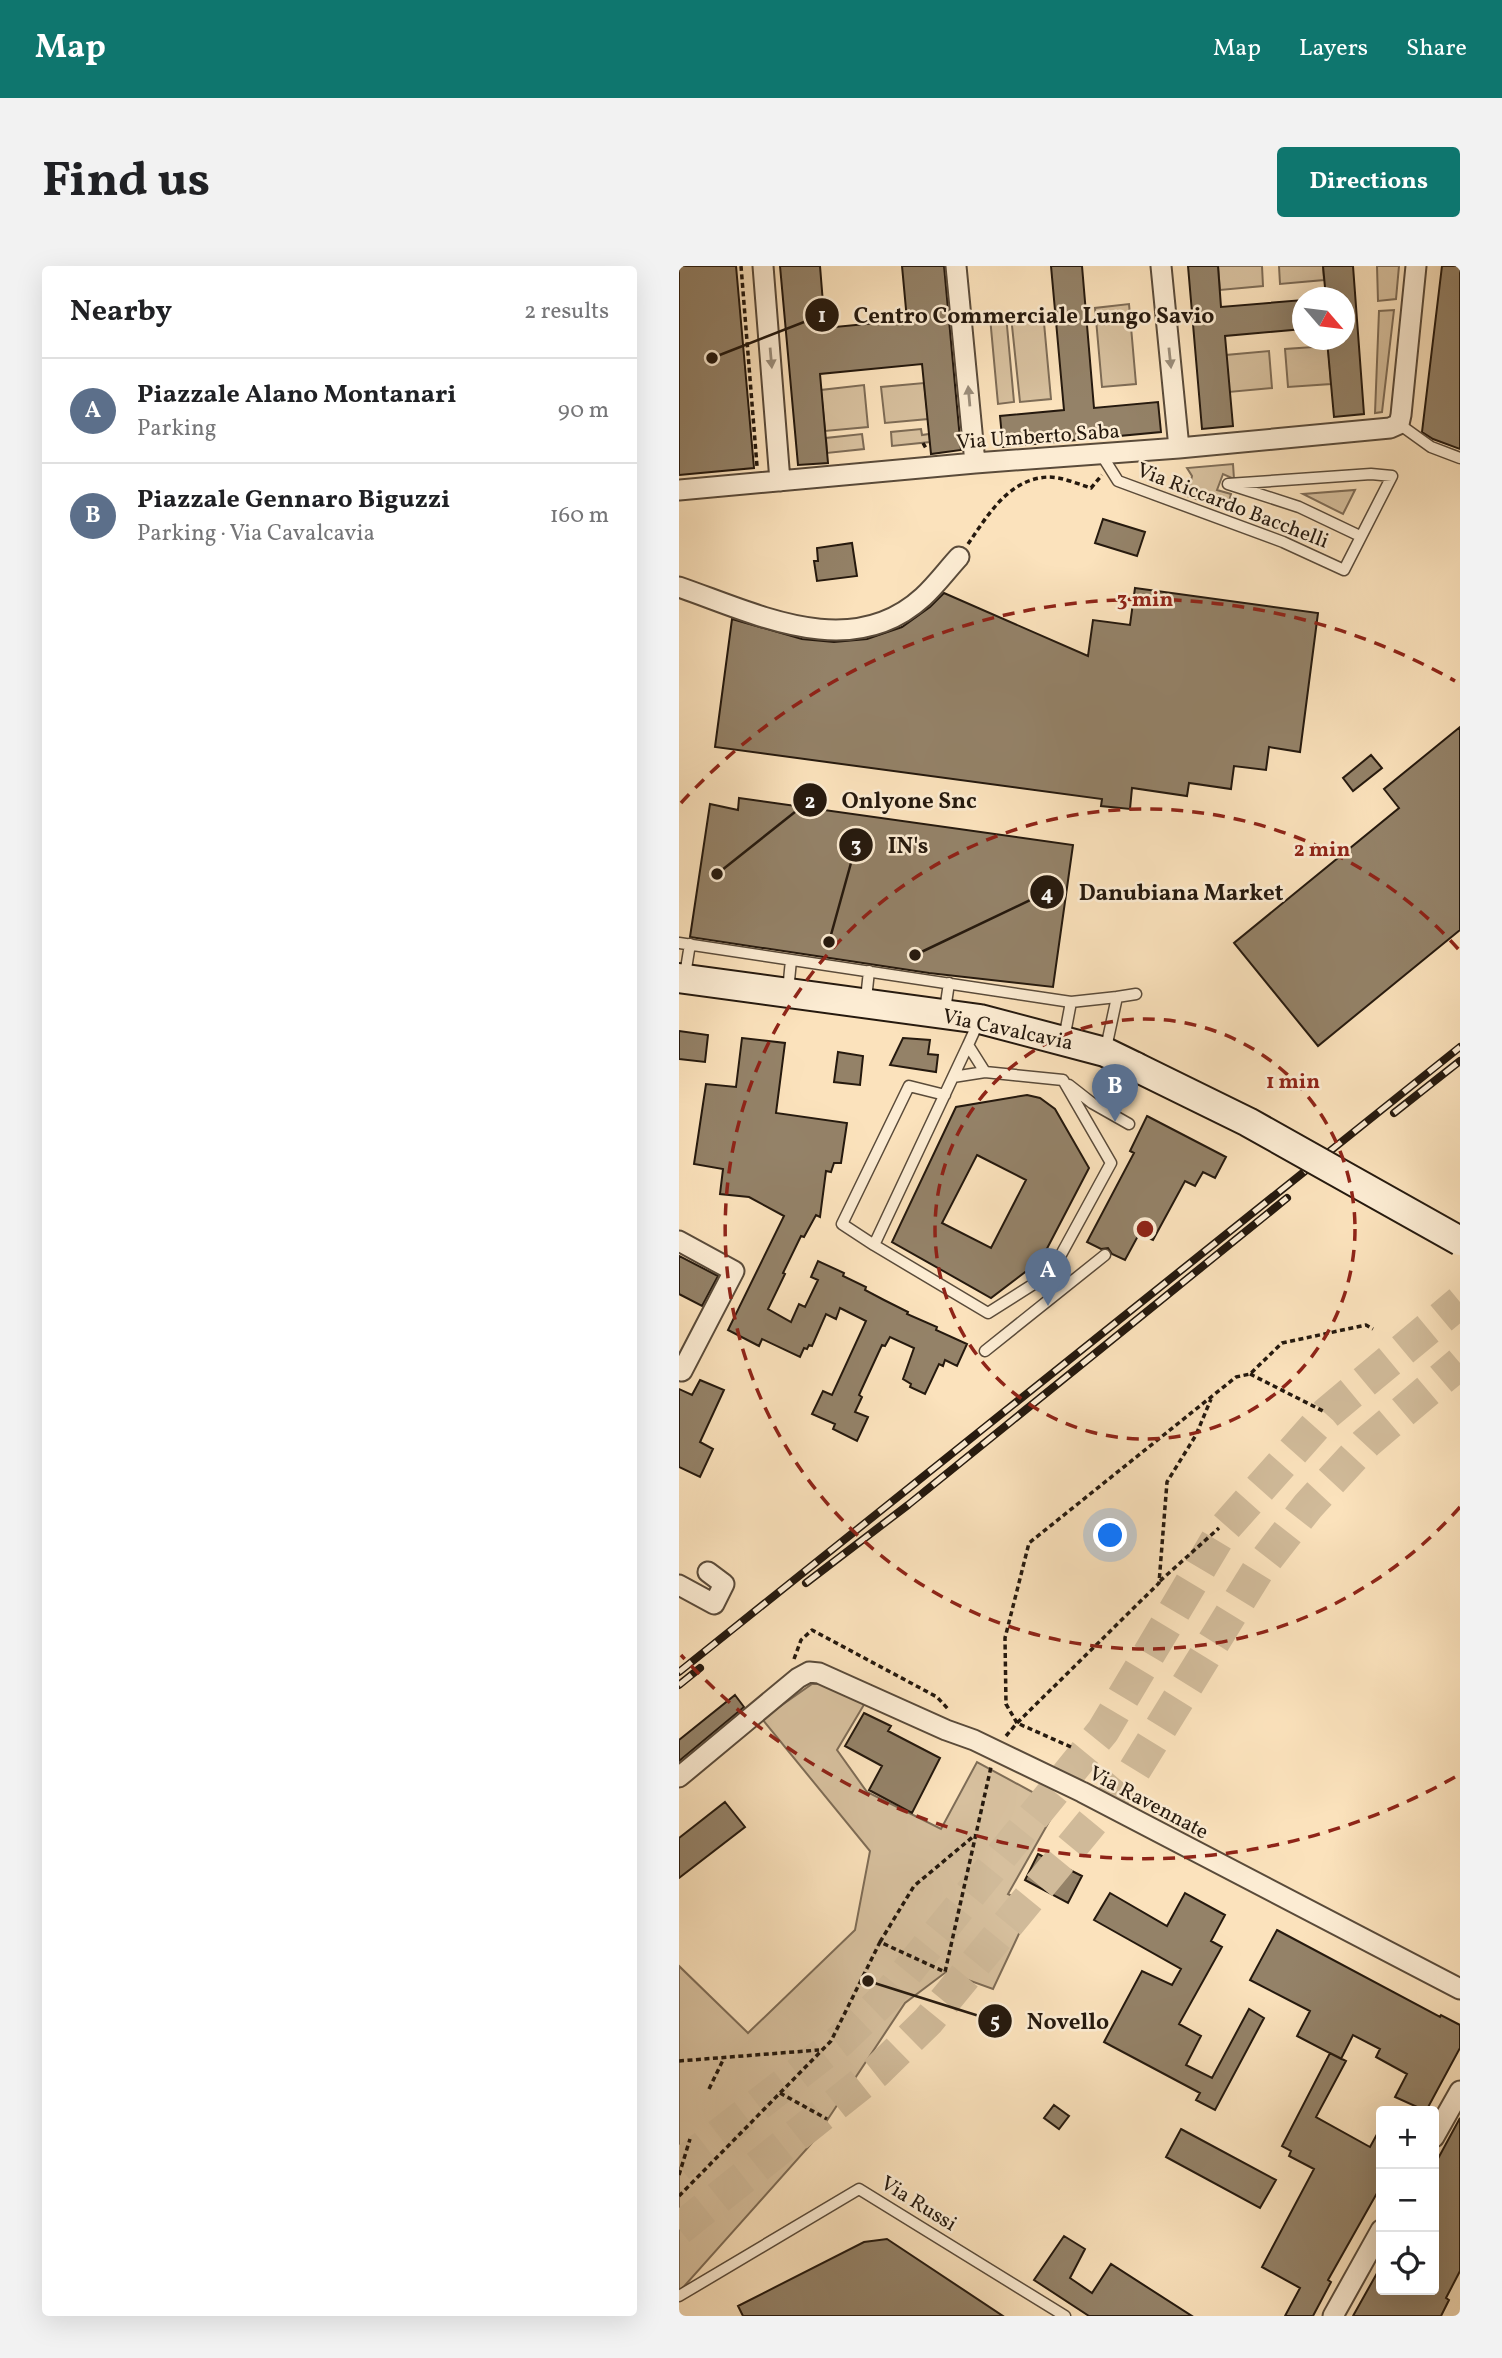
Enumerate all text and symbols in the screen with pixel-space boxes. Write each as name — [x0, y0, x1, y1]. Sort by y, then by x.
text: Map — [35, 26, 106, 72]
text: Map — [1213, 32, 1261, 66]
text: Layers — [1299, 32, 1368, 66]
text: Share — [1406, 32, 1467, 66]
button: Directions — [1277, 147, 1460, 217]
text: Find us — [42, 148, 210, 217]
north arrow — [1292, 287, 1355, 350]
text: Nearby — [70, 291, 172, 333]
callout: Centro Commerciale Lungo Savio — [805, 293, 1229, 337]
text: 2 results — [524, 296, 609, 328]
text: Centro Commerciale Lungo Savio — [854, 301, 1214, 333]
text: 1 — [818, 302, 826, 331]
one-way arrow — [1165, 347, 1176, 369]
one-way arrow — [766, 348, 777, 370]
text: Piazzale Alano Montanari — [137, 377, 457, 413]
one-way arrow — [963, 384, 974, 406]
text: A — [85, 395, 101, 427]
text: 90 m — [558, 395, 609, 427]
text: Parking — [137, 413, 216, 445]
street label: Via Umberto Saba — [955, 417, 1121, 458]
street label: Via Riccardo Bacchelli — [1132, 456, 1333, 556]
text: Piazzale Gennaro Biguzzi — [137, 482, 450, 518]
text: B — [85, 500, 101, 532]
text: 160 m — [550, 500, 609, 532]
text: Parking · Via Cavalcavia — [137, 518, 375, 550]
text: 3 min — [1117, 586, 1173, 615]
callout: Onlyone Snc — [792, 778, 991, 822]
text: Onlyone Snc — [841, 786, 977, 818]
text: 2 — [805, 788, 815, 817]
callout: IN's — [838, 823, 942, 867]
text: IN's — [888, 831, 928, 863]
text: 3 — [851, 832, 861, 861]
text: 2 min — [1294, 836, 1350, 865]
callout: Danubiana Market — [1029, 870, 1297, 914]
text: Danubiana Market — [1079, 878, 1284, 910]
text: 4 — [1041, 880, 1054, 909]
street label: Via Cavalcavia — [940, 1002, 1076, 1058]
pin: B — [1092, 1064, 1138, 1122]
text: 1 min — [1266, 1068, 1320, 1097]
centre of rings — [1133, 1217, 1157, 1241]
pin: A — [1025, 1248, 1071, 1306]
your location — [1093, 1518, 1127, 1552]
street label: Via Ravennate — [1083, 1760, 1213, 1847]
callout: Novello — [978, 1999, 1123, 2043]
text: Novello — [1027, 2007, 1109, 2039]
text: 5 — [990, 2008, 1000, 2037]
map controls — [1376, 2106, 1439, 2295]
button: + — [1376, 2106, 1439, 2169]
street label: Via Russi — [875, 2169, 962, 2239]
button: − — [1376, 2169, 1439, 2232]
button: locate — [1376, 2232, 1439, 2295]

